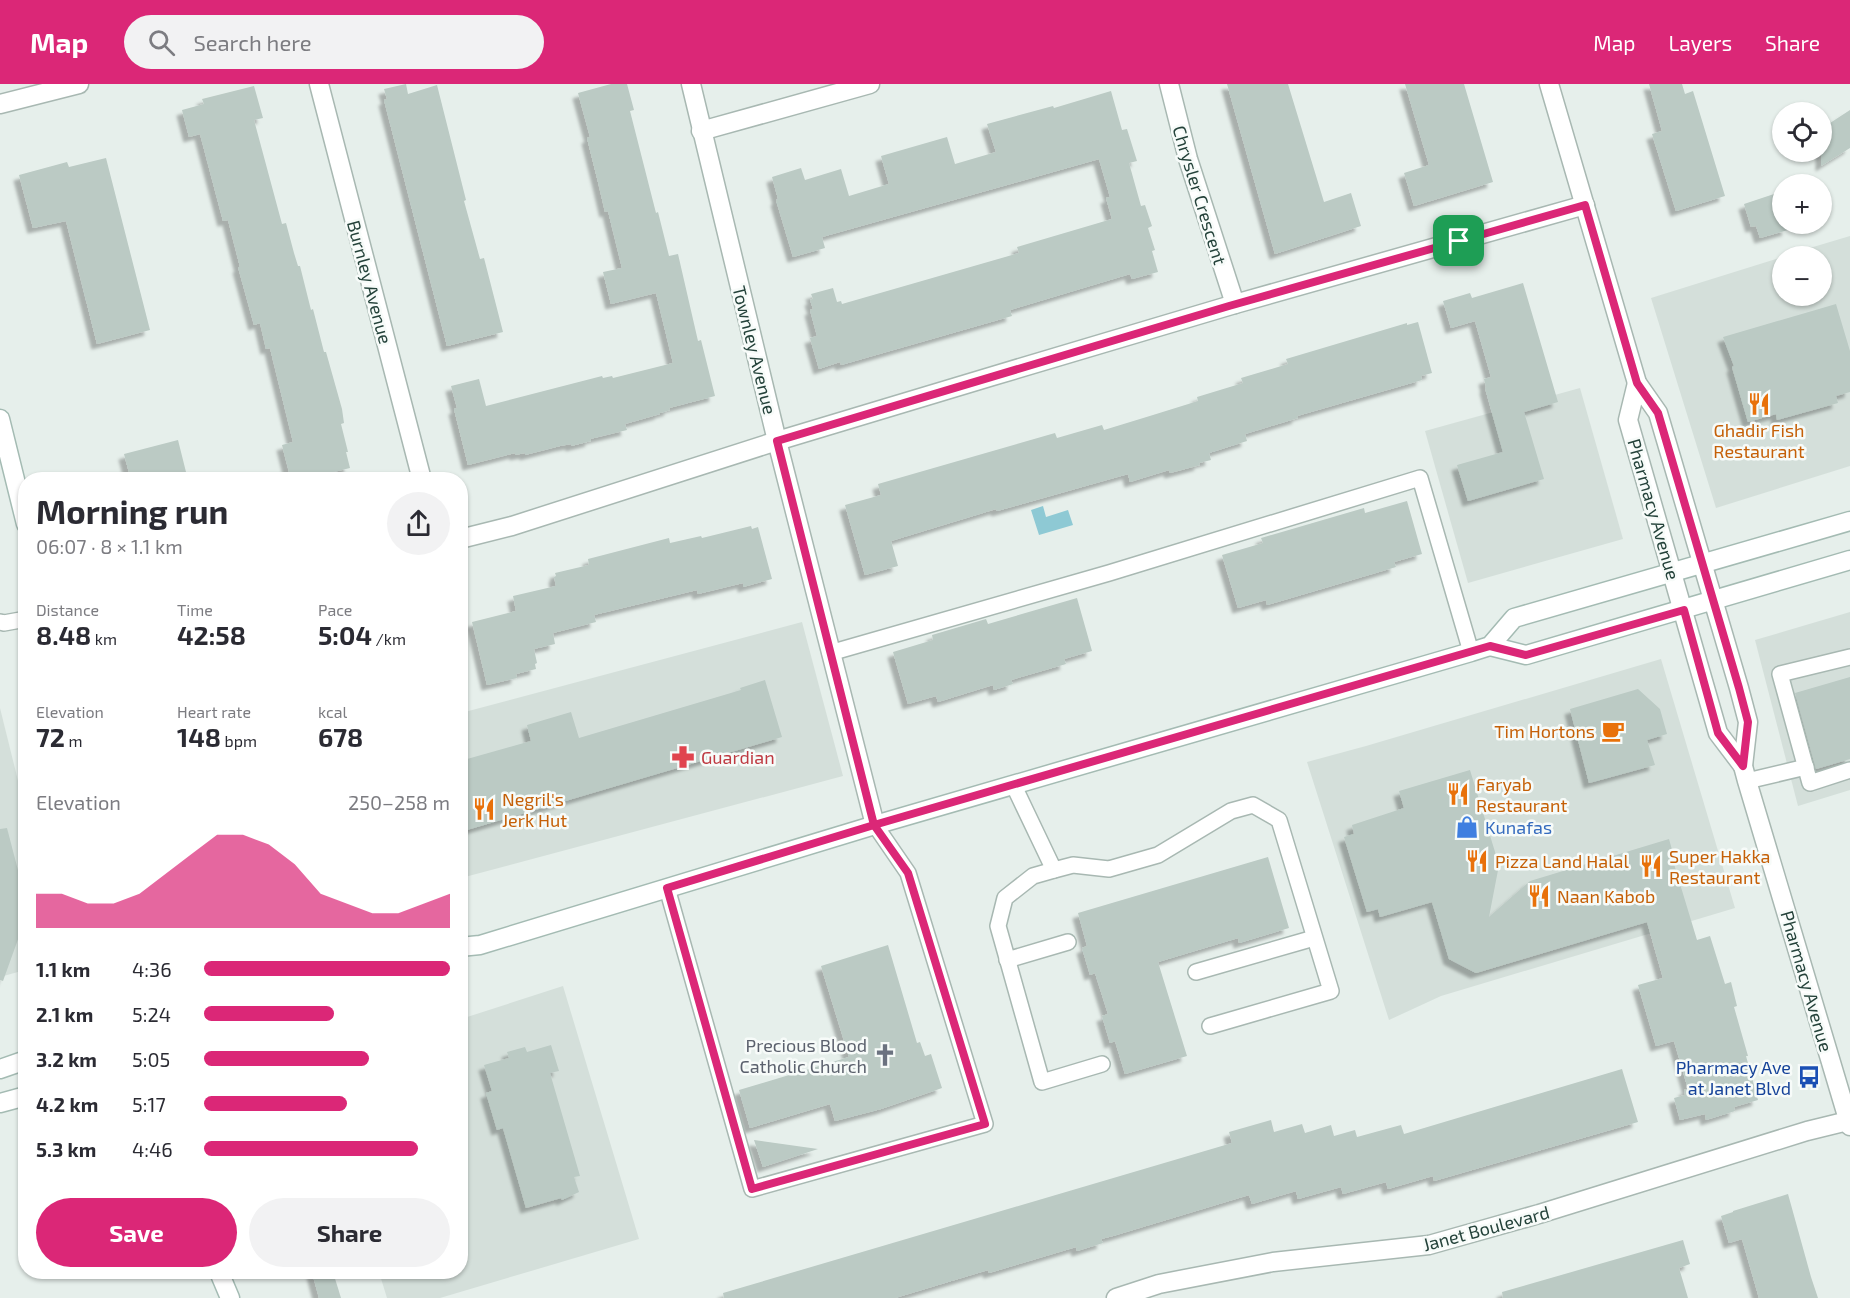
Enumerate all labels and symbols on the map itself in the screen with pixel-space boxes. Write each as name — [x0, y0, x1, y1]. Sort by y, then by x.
street label: Chrysler Crescent — [1168, 123, 1232, 267]
pin — [1433, 215, 1484, 266]
street label: Burnley Avenue — [343, 218, 397, 346]
street label: Townley Avenue — [728, 283, 782, 417]
restaurant icon: Ghadir Fish Restaurant — [1746, 391, 1772, 417]
place label: Ghadir Fish Restaurant — [1713, 419, 1805, 462]
street label: Pharmacy Avenue — [1623, 436, 1685, 582]
cafe icon: Tim Hortons — [1600, 718, 1626, 744]
place label: Tim Hortons — [1494, 720, 1595, 742]
pharmacy icon: Guardian — [670, 744, 696, 770]
place label: Guardian — [701, 746, 775, 768]
place label: Faryab Restaurant — [1476, 773, 1567, 816]
restaurant icon: Faryab Restaurant — [1445, 781, 1471, 807]
place label: Negril's Jerk Hut — [502, 788, 567, 831]
restaurant icon: Negril's Jerk Hut — [471, 796, 497, 822]
shop icon: Kunafas — [1454, 814, 1480, 840]
place label: Kunafas — [1485, 816, 1552, 838]
place label: Super Hakka Restaurant — [1669, 845, 1770, 888]
restaurant icon: Pizza Land Halal — [1464, 848, 1490, 874]
place label: Pizza Land Halal — [1495, 850, 1629, 872]
restaurant icon: Super Hakka Restaurant — [1638, 853, 1664, 879]
restaurant icon: Naan Kabob — [1526, 883, 1552, 909]
place label: Naan Kabob — [1557, 885, 1655, 907]
street label: Pharmacy Avenue — [1776, 908, 1838, 1054]
place label: Precious Blood Catholic Church — [739, 1034, 867, 1077]
church icon: Precious Blood Catholic Church — [872, 1042, 898, 1068]
place label: Pharmacy Ave at Janet Blvd — [1676, 1056, 1791, 1099]
bus stop icon: Pharmacy Ave at Janet Blvd — [1796, 1064, 1822, 1090]
street label: Janet Boulevard — [1420, 1201, 1552, 1255]

